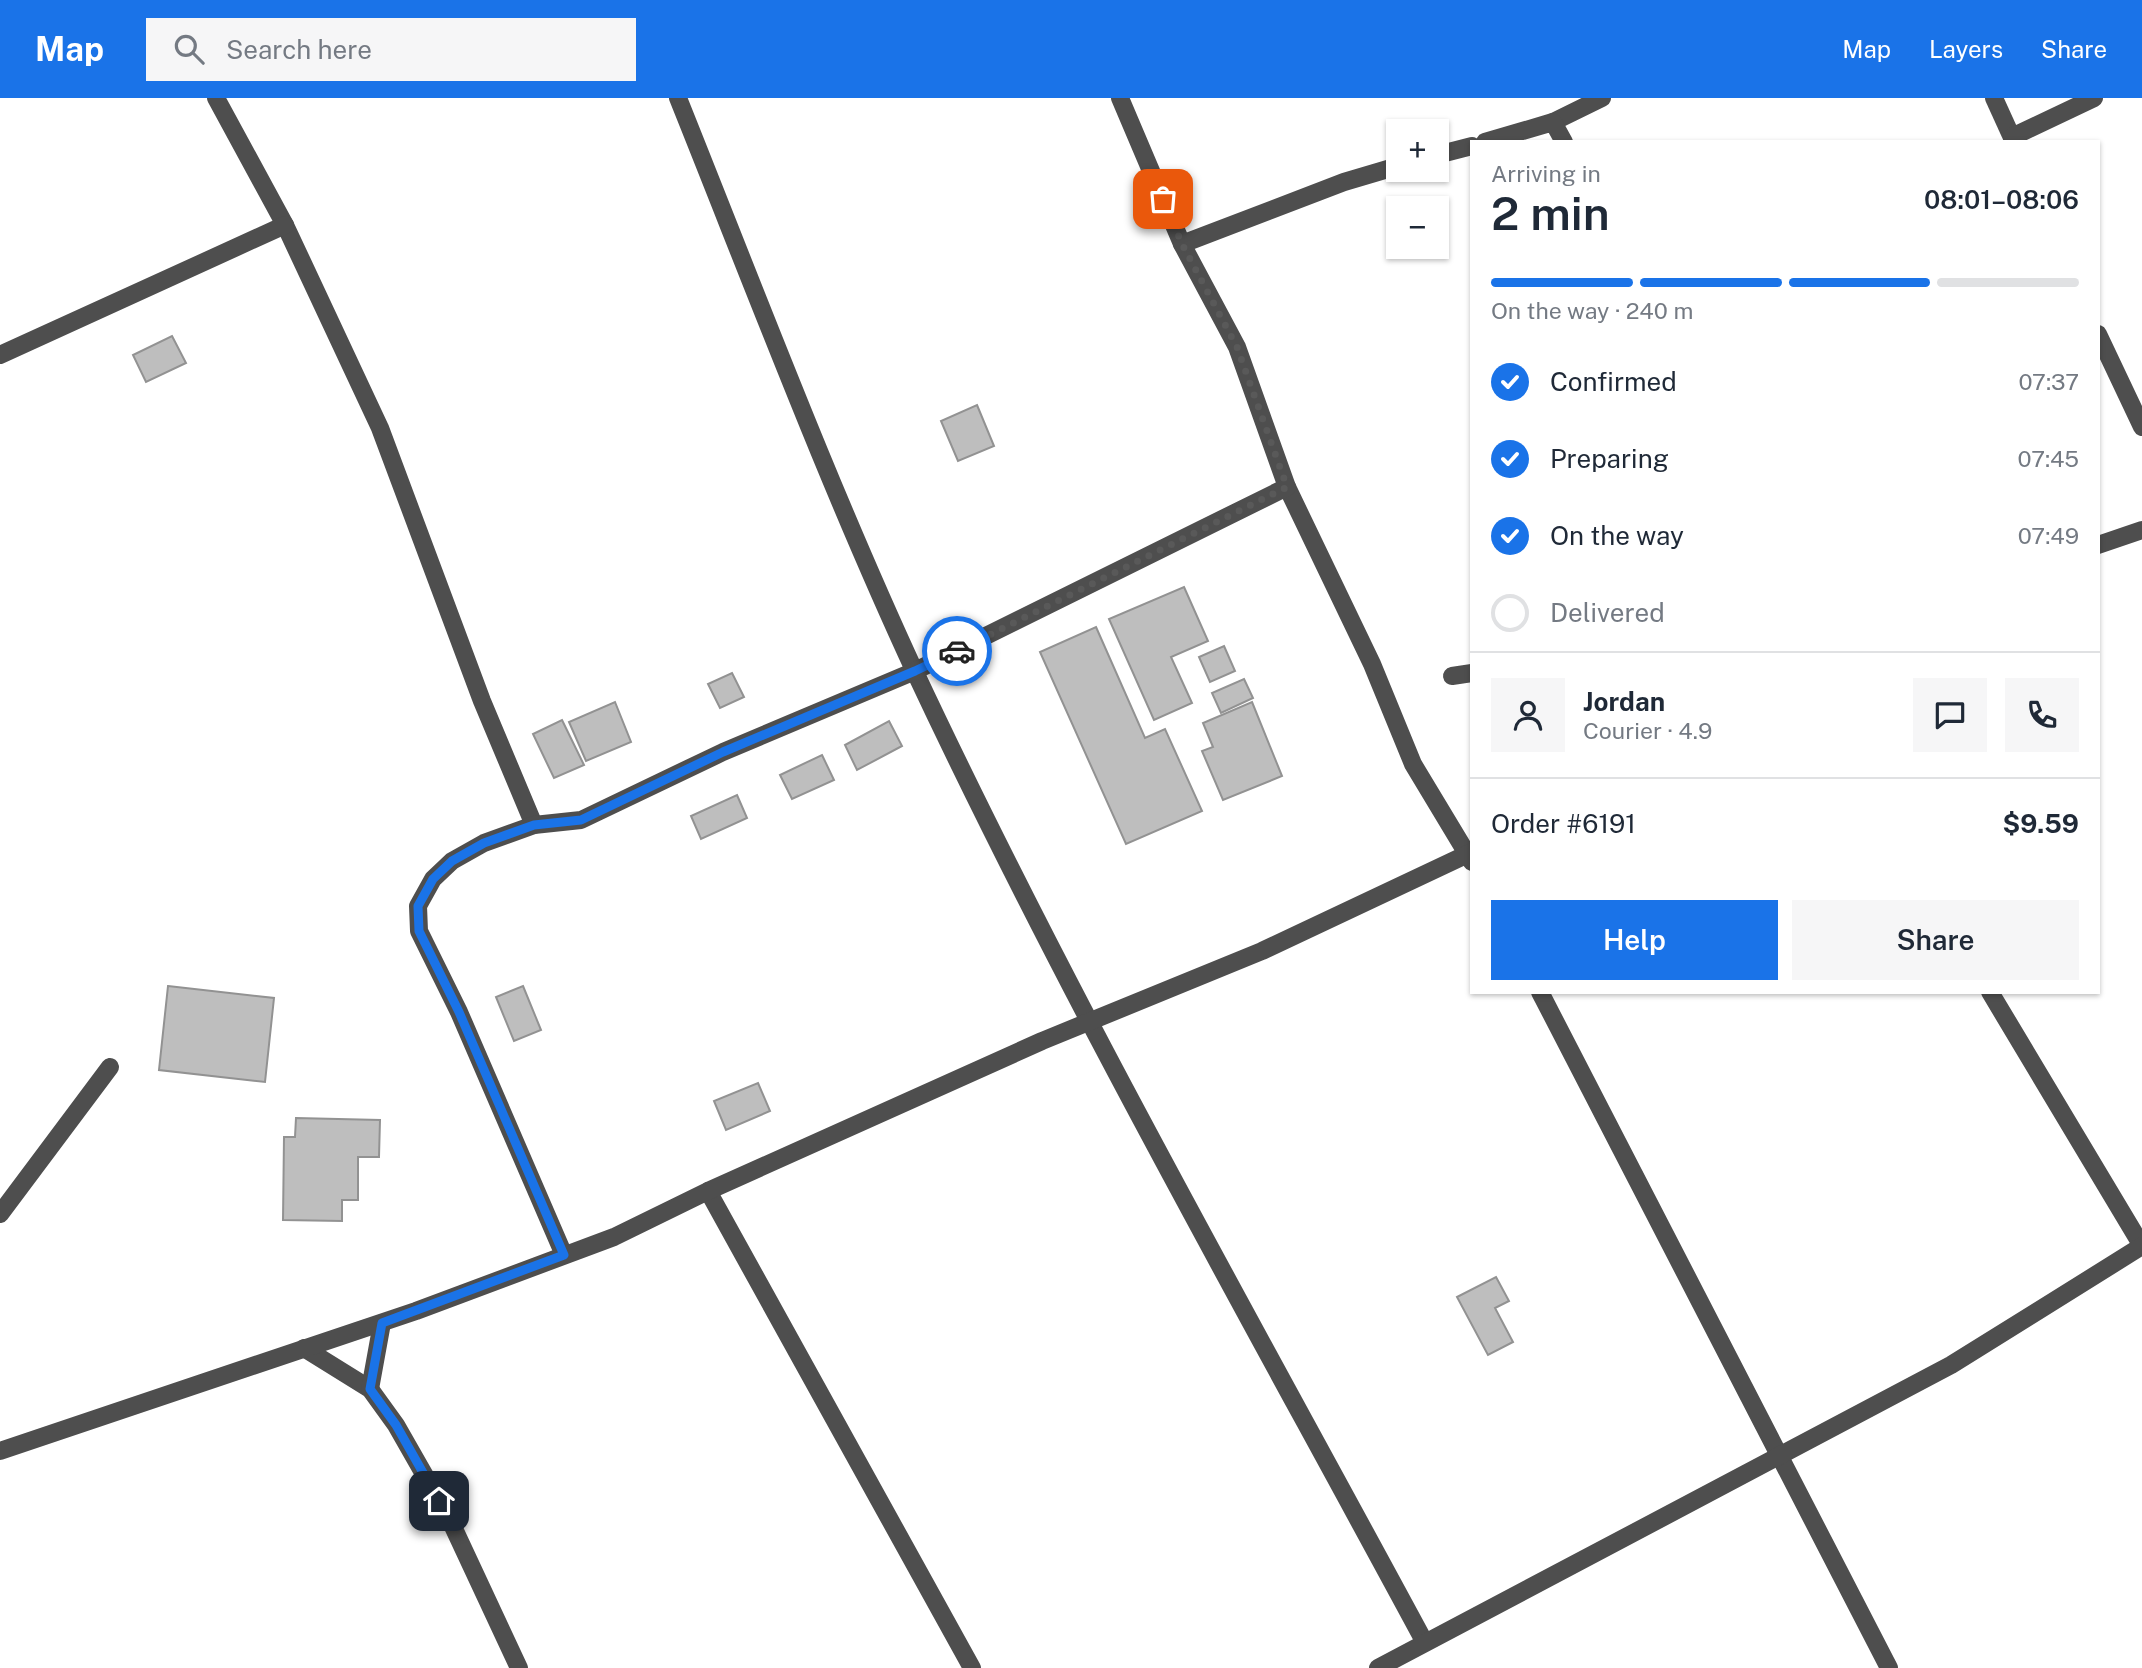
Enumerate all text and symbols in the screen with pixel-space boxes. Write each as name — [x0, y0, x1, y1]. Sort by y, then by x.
search box — [146, 18, 636, 81]
text: Map — [35, 30, 104, 68]
icon: search — [170, 30, 208, 68]
text: Search here — [226, 34, 372, 65]
text: Map — [1842, 35, 1891, 63]
text: Layers — [1929, 35, 2003, 63]
text: Share — [2041, 35, 2107, 63]
map controls — [1386, 119, 1449, 259]
button: + — [1386, 119, 1449, 182]
text: Arriving in — [1491, 160, 1601, 187]
pin — [1133, 169, 1193, 229]
icon: bag — [1144, 180, 1182, 218]
text: 08:01–08:06 — [1924, 184, 2079, 215]
text: 2 min — [1491, 186, 1610, 240]
button: − — [1386, 196, 1449, 259]
text: On the way · 240 m — [1491, 297, 1693, 324]
icon: check — [1491, 363, 1529, 401]
text: Confirmed — [1550, 366, 1677, 397]
text: 07:37 — [2018, 368, 2079, 395]
icon: check — [1491, 440, 1529, 478]
text: Preparing — [1550, 443, 1669, 474]
text: 07:45 — [2018, 445, 2079, 472]
icon: check — [1491, 517, 1529, 555]
text: On the way — [1550, 520, 1684, 551]
text: 07:49 — [2018, 522, 2079, 549]
text: Delivered — [1550, 597, 1665, 628]
courier — [922, 616, 992, 686]
icon: car — [938, 632, 976, 670]
button: person — [1491, 678, 1565, 752]
button: chat — [1913, 678, 1987, 752]
button: phone — [2005, 678, 2079, 752]
text: Jordan — [1583, 686, 1665, 717]
text: Courier · 4.9 — [1583, 717, 1712, 744]
text: Order #6191 — [1491, 808, 1636, 839]
text: $9.59 — [2002, 808, 2079, 839]
button: Help — [1491, 900, 1778, 980]
button: Share — [1792, 900, 2079, 980]
pin — [409, 1471, 469, 1531]
icon: home — [420, 1482, 458, 1520]

